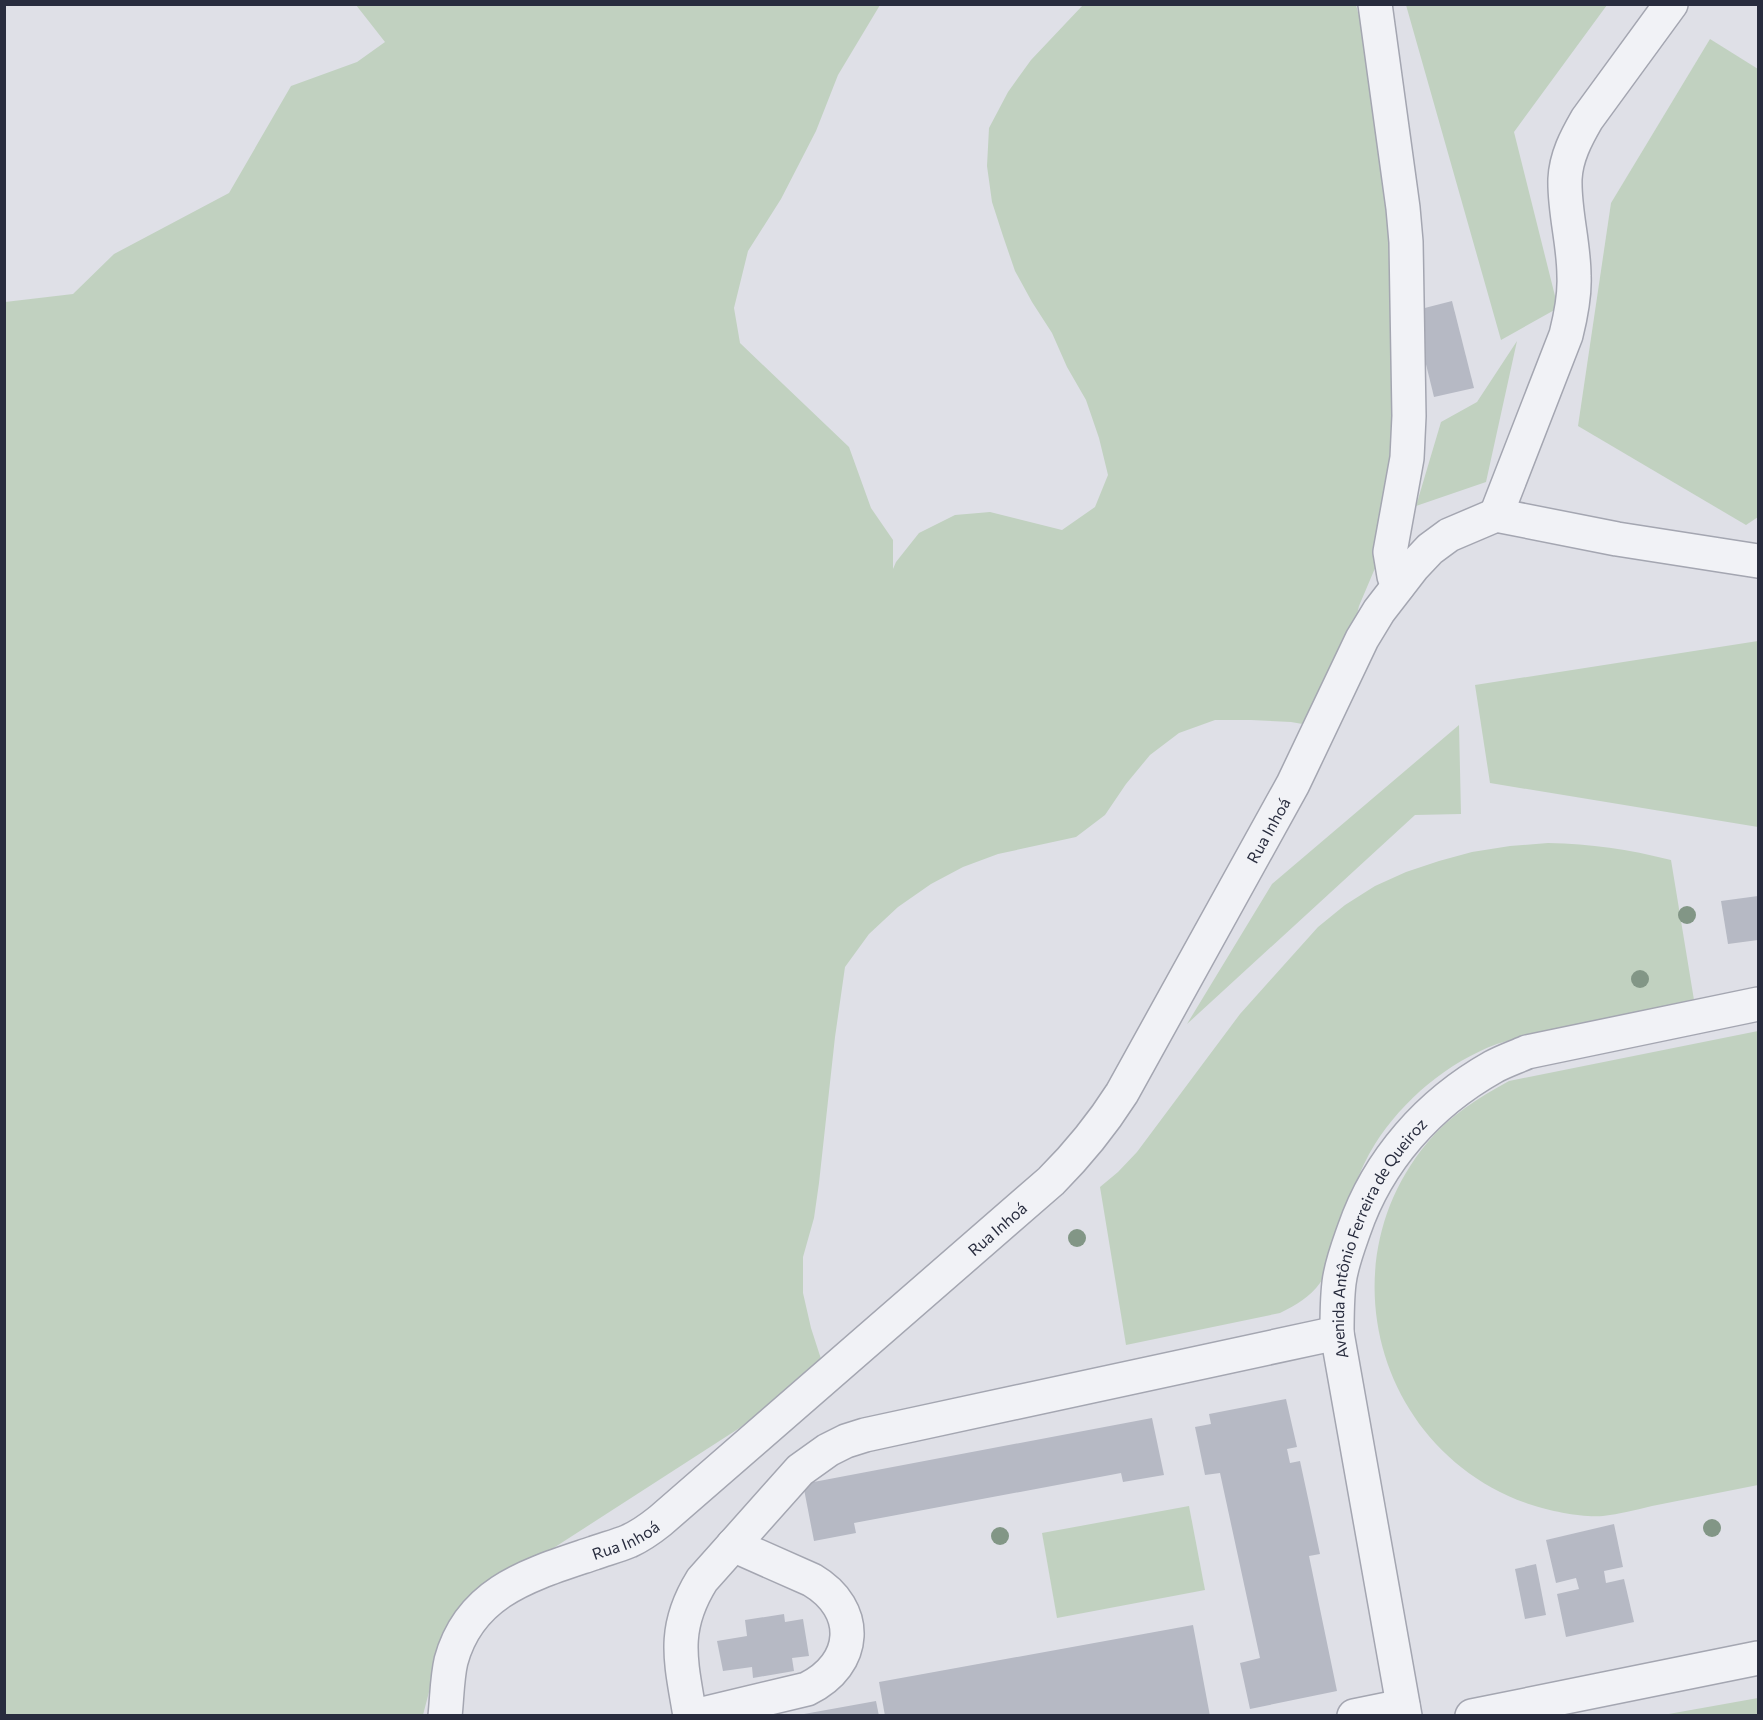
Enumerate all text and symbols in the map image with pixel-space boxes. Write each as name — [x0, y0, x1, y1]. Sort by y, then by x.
street label: Rua Inhoá — [1242, 794, 1293, 866]
street label: Avenida Antônio Ferreira de Queiroz — [1327, 1113, 1430, 1360]
street label: Rua Inhoá — [963, 1198, 1030, 1259]
street label: Rua Inhoá — [589, 1516, 663, 1563]

